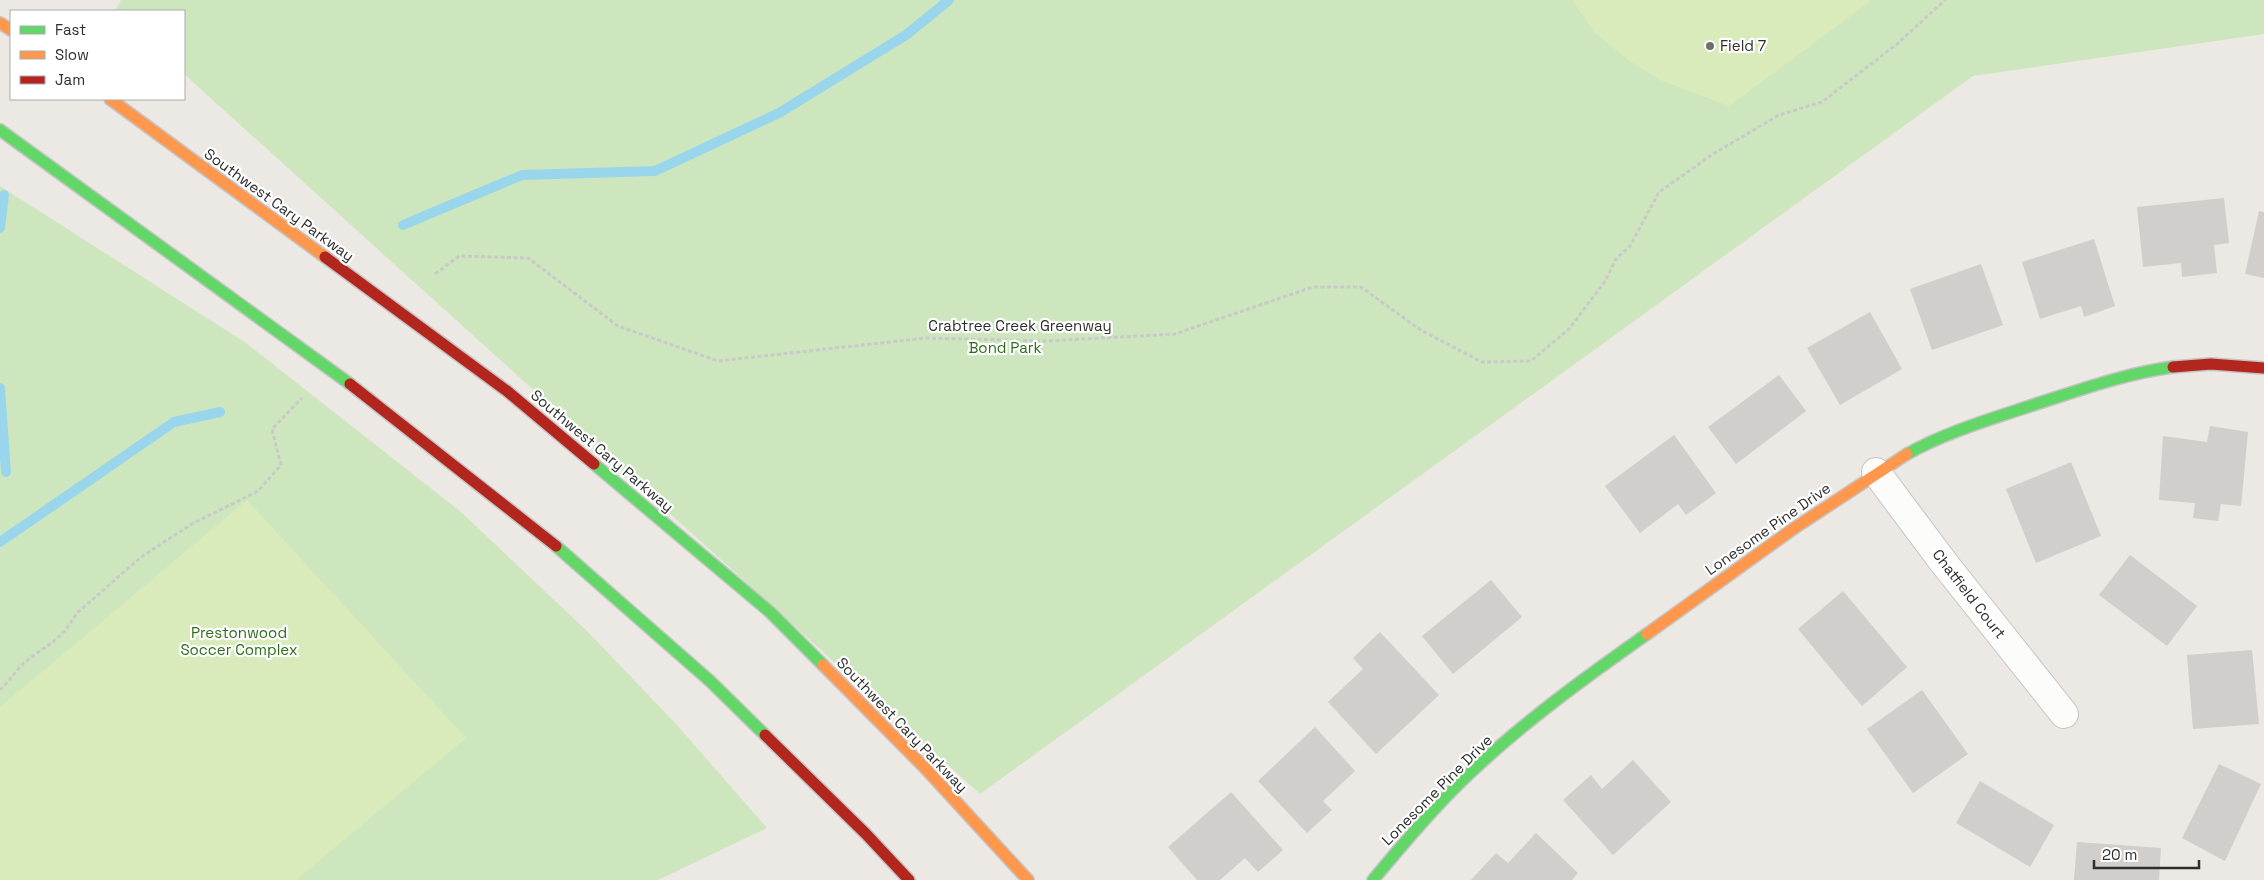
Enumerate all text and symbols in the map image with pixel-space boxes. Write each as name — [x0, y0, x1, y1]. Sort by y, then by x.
legend — [10, 10, 185, 100]
text: Fast — [55, 20, 86, 39]
place label: Field 7 — [1720, 36, 1766, 55]
marker: Field 7 — [1704, 40, 1716, 52]
text: Slow — [55, 45, 89, 64]
text: Jam — [55, 70, 85, 89]
street label: Southwest Cary Parkway — [201, 144, 358, 265]
street label: Crabtree Creek Greenway — [928, 316, 1112, 335]
park label: Bond Park — [968, 338, 1042, 357]
street label: Southwest Cary Parkway — [527, 385, 678, 516]
street label: Lonesome Pine Drive — [1701, 478, 1834, 579]
street label: Chatfield Court — [1929, 545, 2010, 642]
park label: Prestonwood Soccer Complex — [180, 623, 298, 659]
street label: Southwest Cary Parkway — [833, 653, 972, 796]
street label: Lonesome Pine Drive — [1377, 730, 1496, 849]
scale bar — [2094, 838, 2199, 870]
text: 20 m — [2102, 845, 2137, 864]

